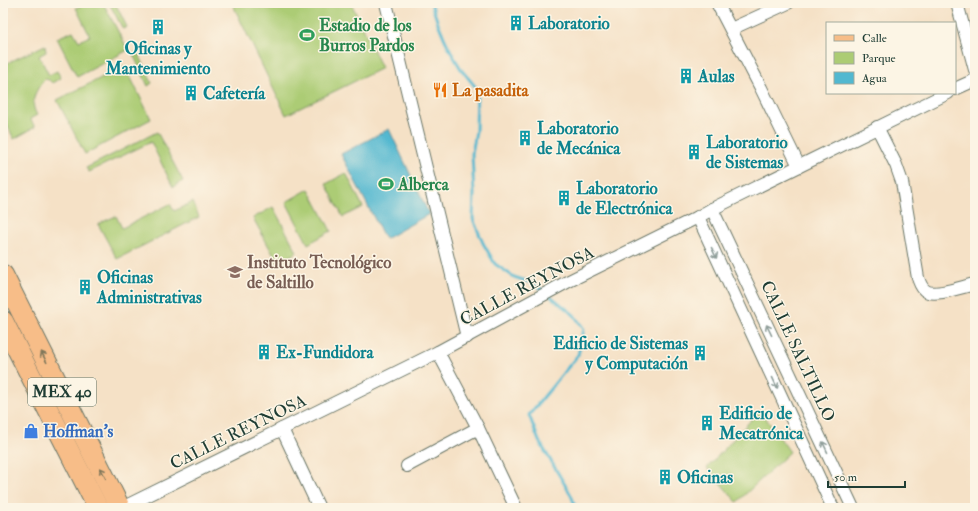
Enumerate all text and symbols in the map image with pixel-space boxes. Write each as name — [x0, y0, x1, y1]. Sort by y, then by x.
place label: Laboratorio — [528, 13, 610, 34]
building icon: Laboratorio — [507, 14, 525, 32]
place label: Estadio de los Burros Pardos — [319, 15, 414, 56]
building icon: Oficinas y Mantenimiento — [149, 18, 167, 36]
legend — [826, 22, 956, 94]
sports icon: Estadio de los Burros Pardos — [298, 26, 316, 44]
text: Calle — [862, 31, 887, 46]
place label: Oficinas y Mantenimiento — [105, 38, 210, 79]
text: Parque — [862, 51, 896, 66]
place label: Aulas — [697, 66, 735, 87]
building icon: Aulas — [677, 67, 695, 85]
text: Agua — [861, 71, 888, 86]
place label: La pasadita — [452, 80, 530, 102]
restaurant icon: La pasadita — [431, 81, 449, 99]
place label: Cafetería — [203, 83, 266, 104]
building icon: Cafetería — [182, 84, 200, 102]
place label: Laboratorio de Mecánica — [537, 118, 621, 159]
building icon: Laboratorio de Mecánica — [516, 129, 534, 147]
place label: Laboratorio de Sistemas — [706, 132, 788, 173]
building icon: Laboratorio de Sistemas — [685, 143, 703, 161]
place label: Alberca — [397, 174, 450, 195]
sports icon: Alberca — [377, 175, 395, 193]
place label: Laboratorio de Electrónica — [576, 178, 674, 219]
building icon: Laboratorio de Electrónica — [555, 189, 573, 207]
street label: CALLE REYNOSA — [456, 242, 598, 330]
one-way arrow — [711, 246, 718, 258]
place label: Instituto Tecnológico de Saltillo — [247, 252, 391, 293]
school or university icon: Instituto Tecnológico de Saltillo — [226, 263, 244, 281]
place label: Oficinas Administrativas — [96, 267, 202, 308]
street label: CALLE SALTILLO — [756, 277, 840, 425]
building icon: Oficinas Administrativas — [76, 278, 94, 296]
one-way arrow — [765, 324, 772, 336]
place label: Edificio de Sistemas y Computación — [553, 333, 688, 375]
place label: Ex-Fundidora — [276, 342, 374, 363]
building icon: Ex-Fundidora — [255, 343, 273, 361]
building icon: Edificio de Sistemas y Computación — [691, 344, 709, 362]
one-way arrow — [40, 351, 48, 363]
one-way arrow — [772, 377, 779, 389]
road number: MEX 40 — [28, 378, 96, 406]
street label: CALLE REYNOSA — [166, 390, 310, 474]
place label: Edificio de Mecatrónica — [718, 403, 804, 444]
building icon: Edificio de Mecatrónica — [698, 414, 716, 432]
place label: Hoffman's — [43, 421, 114, 442]
shop icon: Hoffman's — [22, 422, 40, 440]
one-way arrow — [821, 442, 828, 454]
scale bar — [828, 463, 905, 489]
one-way arrow — [99, 467, 106, 479]
place label: Oficinas — [677, 467, 733, 488]
building icon: Oficinas — [656, 468, 674, 486]
text: 50 m — [834, 470, 858, 485]

